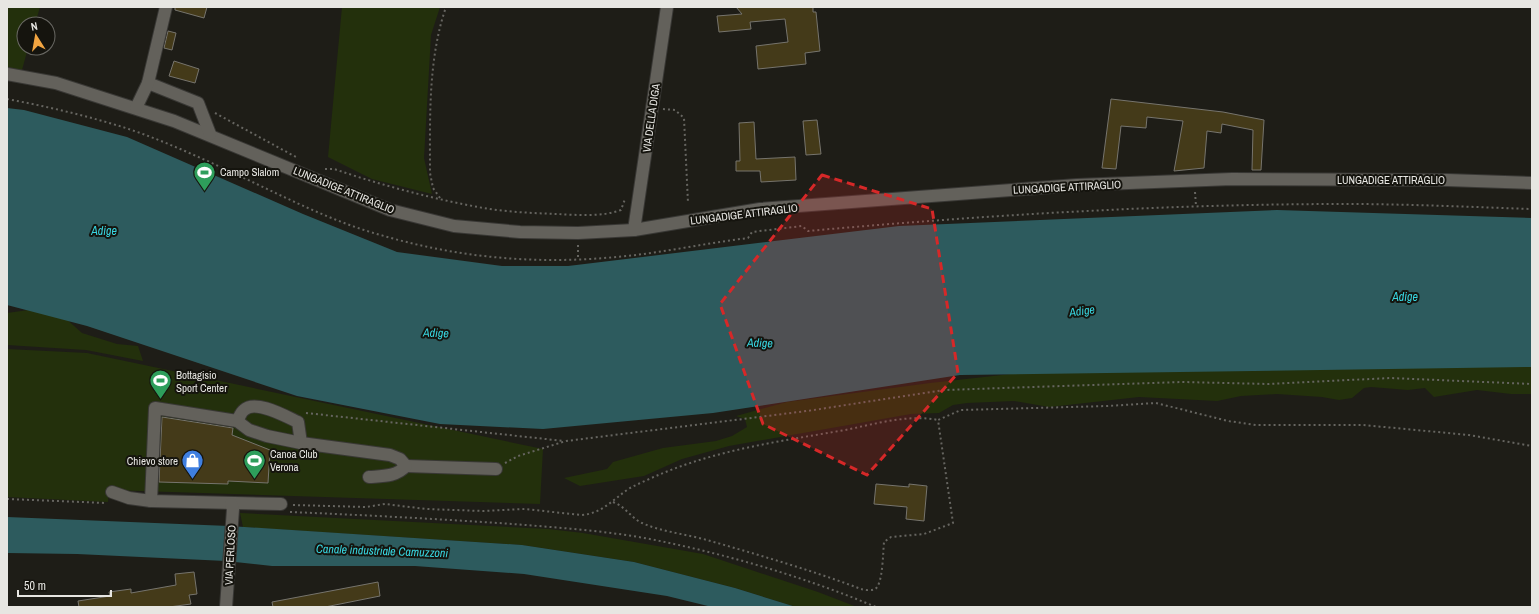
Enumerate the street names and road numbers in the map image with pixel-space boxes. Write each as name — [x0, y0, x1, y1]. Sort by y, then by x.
street label: VIA DELLA DIGA — [639, 82, 663, 153]
street label: LUNGADIGE ATTIRAGLIO — [291, 163, 397, 217]
street label: LUNGADIGE ATTIRAGLIO — [1337, 173, 1445, 187]
street label: LUNGADIGE ATTIRAGLIO — [1013, 177, 1121, 197]
street label: LUNGADIGE ATTIRAGLIO — [689, 200, 799, 228]
street label: VIA PERLOSO — [221, 525, 239, 585]

